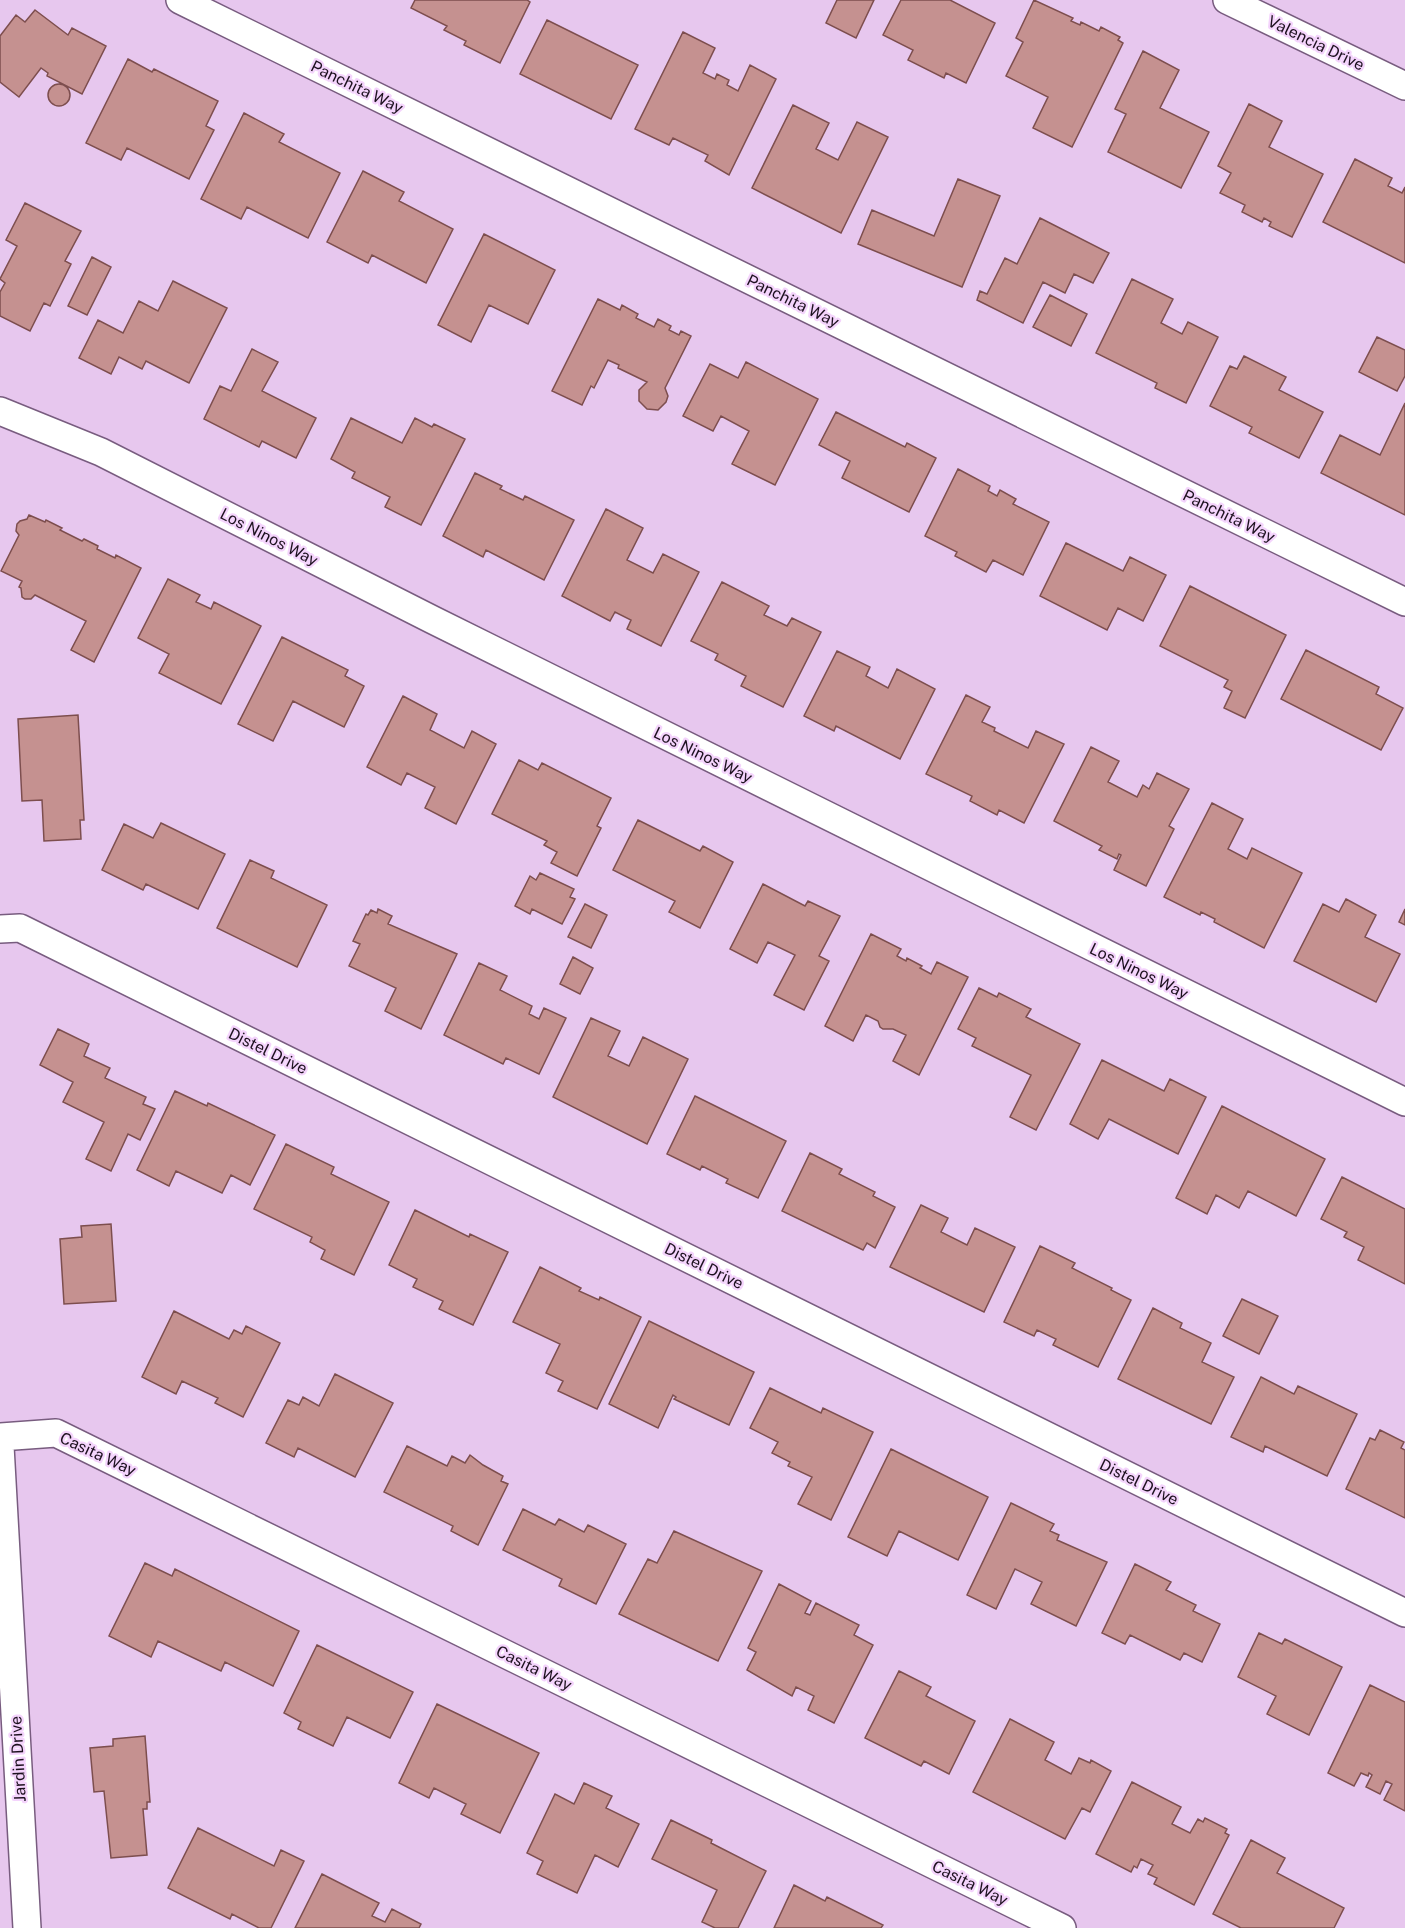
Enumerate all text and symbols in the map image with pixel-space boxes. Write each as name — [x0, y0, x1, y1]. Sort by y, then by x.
street label: Valencia Drive — [1265, 11, 1367, 75]
street label: Panchita Way — [308, 57, 407, 118]
street label: Panchita Way — [744, 271, 843, 332]
street label: Panchita Way — [1180, 486, 1279, 547]
street label: Los Ninos Way — [217, 504, 322, 570]
street label: Los Ninos Way — [651, 723, 756, 787]
street label: Los Ninos Way — [1087, 939, 1192, 1003]
street label: Distel Drive — [226, 1024, 310, 1078]
street label: Distel Drive — [662, 1239, 746, 1293]
street label: Casita Way — [57, 1428, 140, 1480]
street label: Distel Drive — [1097, 1455, 1181, 1509]
street label: Casita Way — [493, 1641, 575, 1695]
street label: Jardin Drive — [6, 1715, 30, 1803]
street label: Casita Way — [929, 1856, 1011, 1910]

